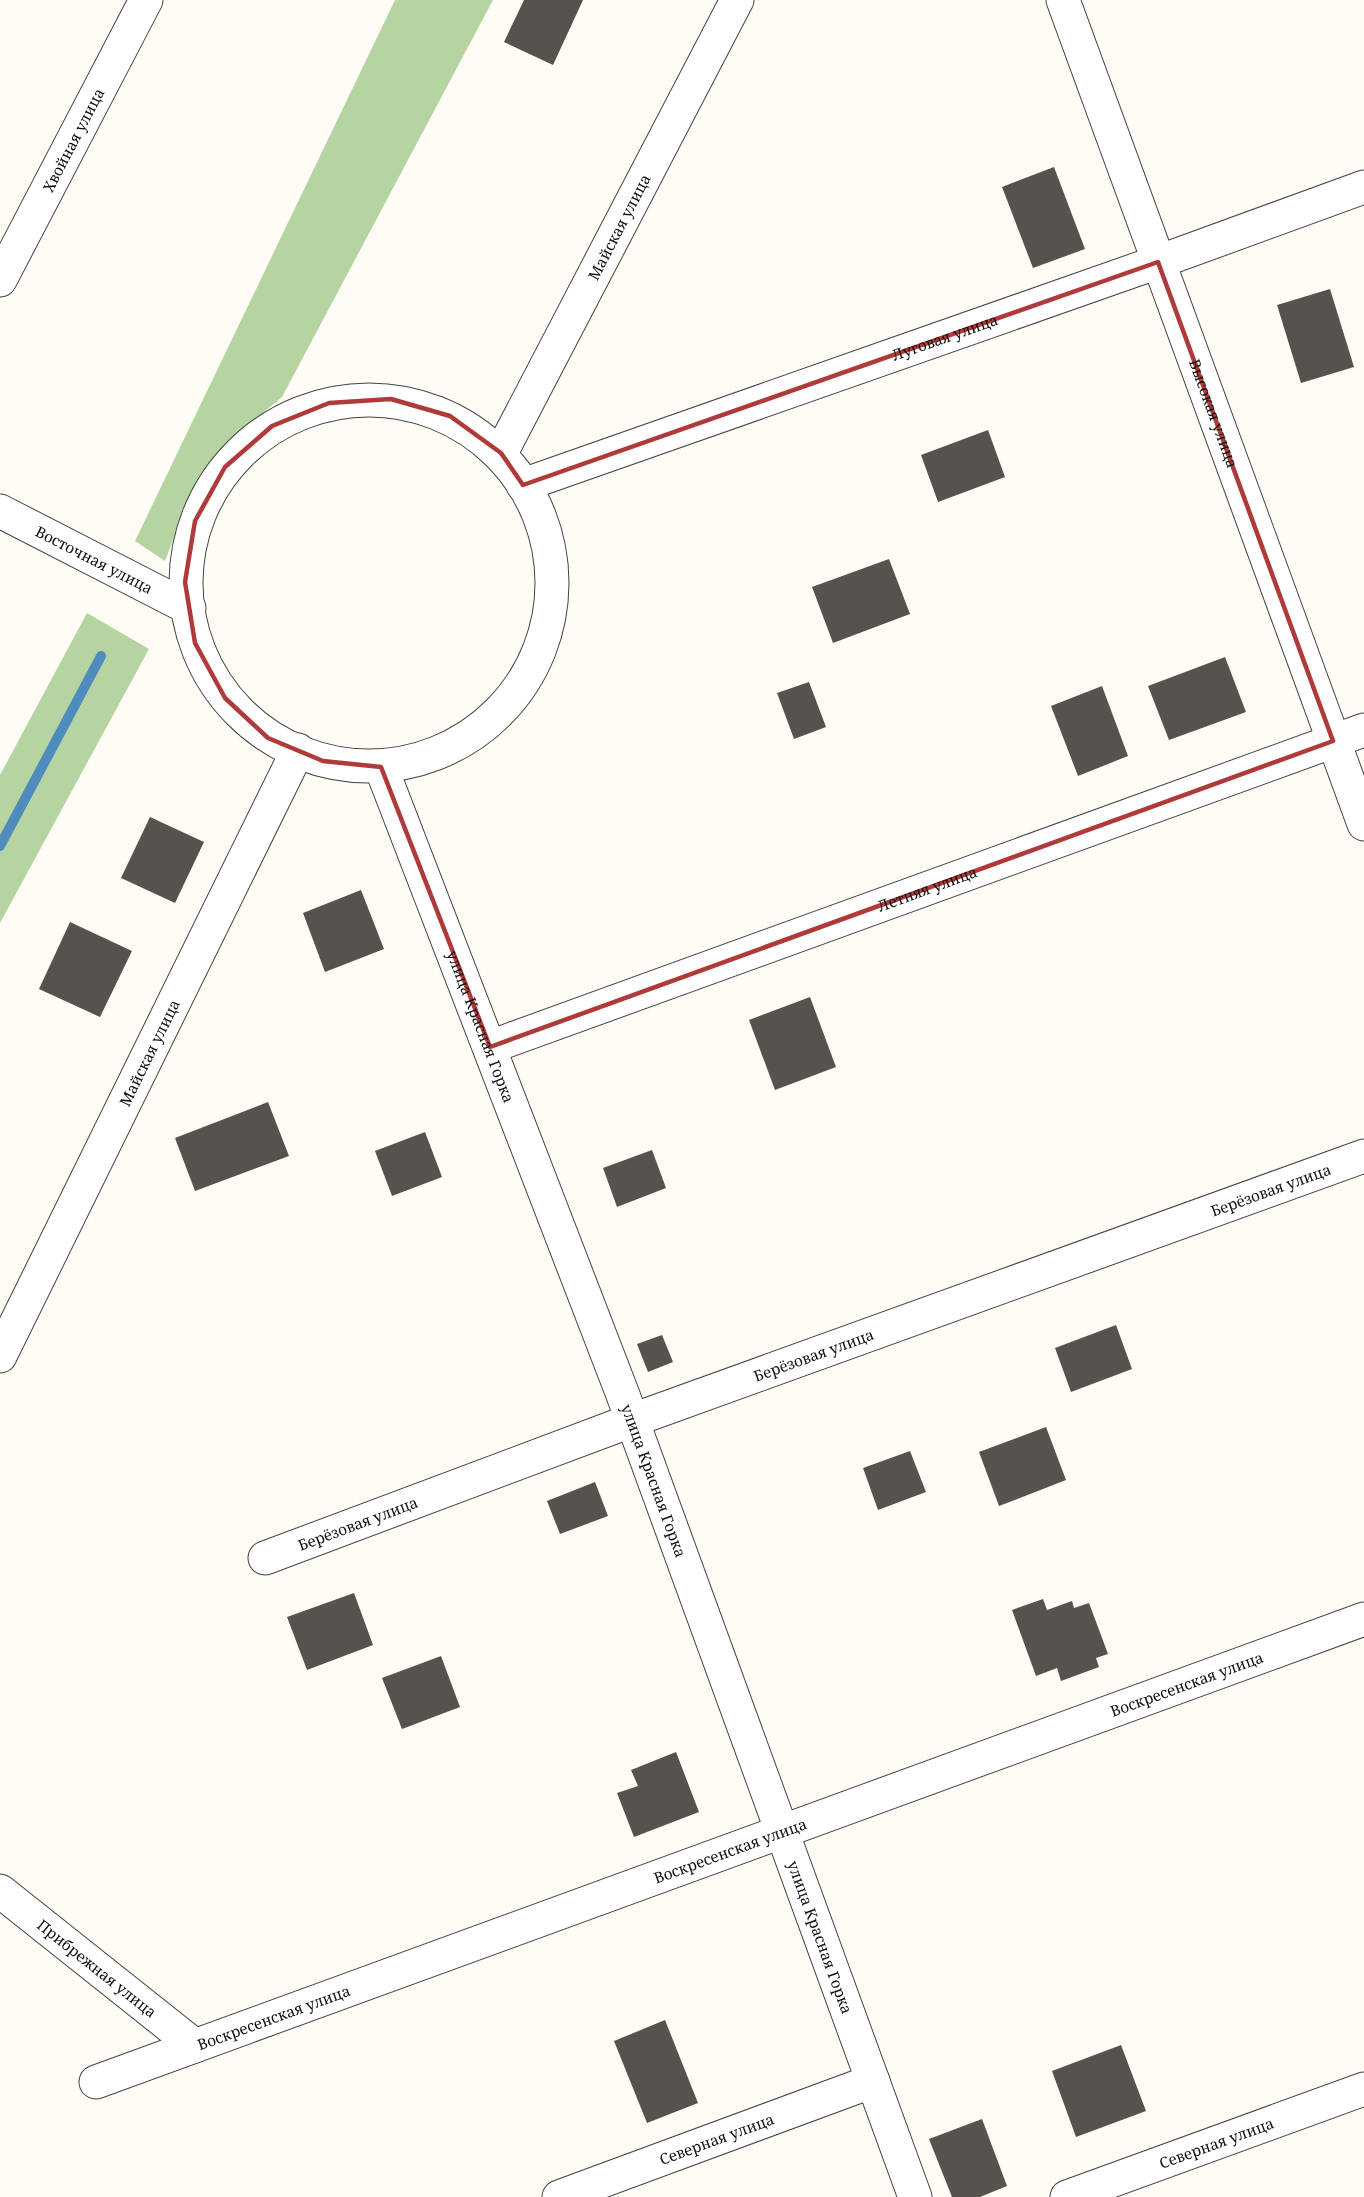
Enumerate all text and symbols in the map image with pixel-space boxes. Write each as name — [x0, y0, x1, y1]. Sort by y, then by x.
street label: Хвойная улица — [38, 84, 108, 195]
street label: Майская улица — [583, 170, 655, 283]
street label: Луговая улица — [889, 309, 1000, 365]
street label: Высокая улица — [1185, 356, 1243, 470]
street label: Восточная улица — [32, 521, 156, 598]
street label: Летняя улица — [875, 861, 980, 916]
street label: улица Красная Горка — [443, 947, 519, 1105]
street label: Майская улица — [114, 996, 184, 1109]
street label: Берёзовая улица — [1208, 1159, 1334, 1221]
street label: Берёзовая улица — [751, 1324, 876, 1386]
street label: улица Красная Горка — [617, 1401, 691, 1560]
street label: Берёзовая улица — [295, 1492, 420, 1555]
street label: Воскресенская улица — [1107, 1647, 1266, 1721]
street label: Воскресенская улица — [651, 1813, 809, 1888]
street label: улица Красная Горка — [783, 1858, 857, 2017]
street label: Прибрежная улица — [33, 1914, 161, 2022]
street label: Воскресенская улица — [194, 1980, 353, 2054]
street label: Северная улица — [657, 2109, 777, 2169]
street label: Северная улица — [1156, 2113, 1277, 2173]

